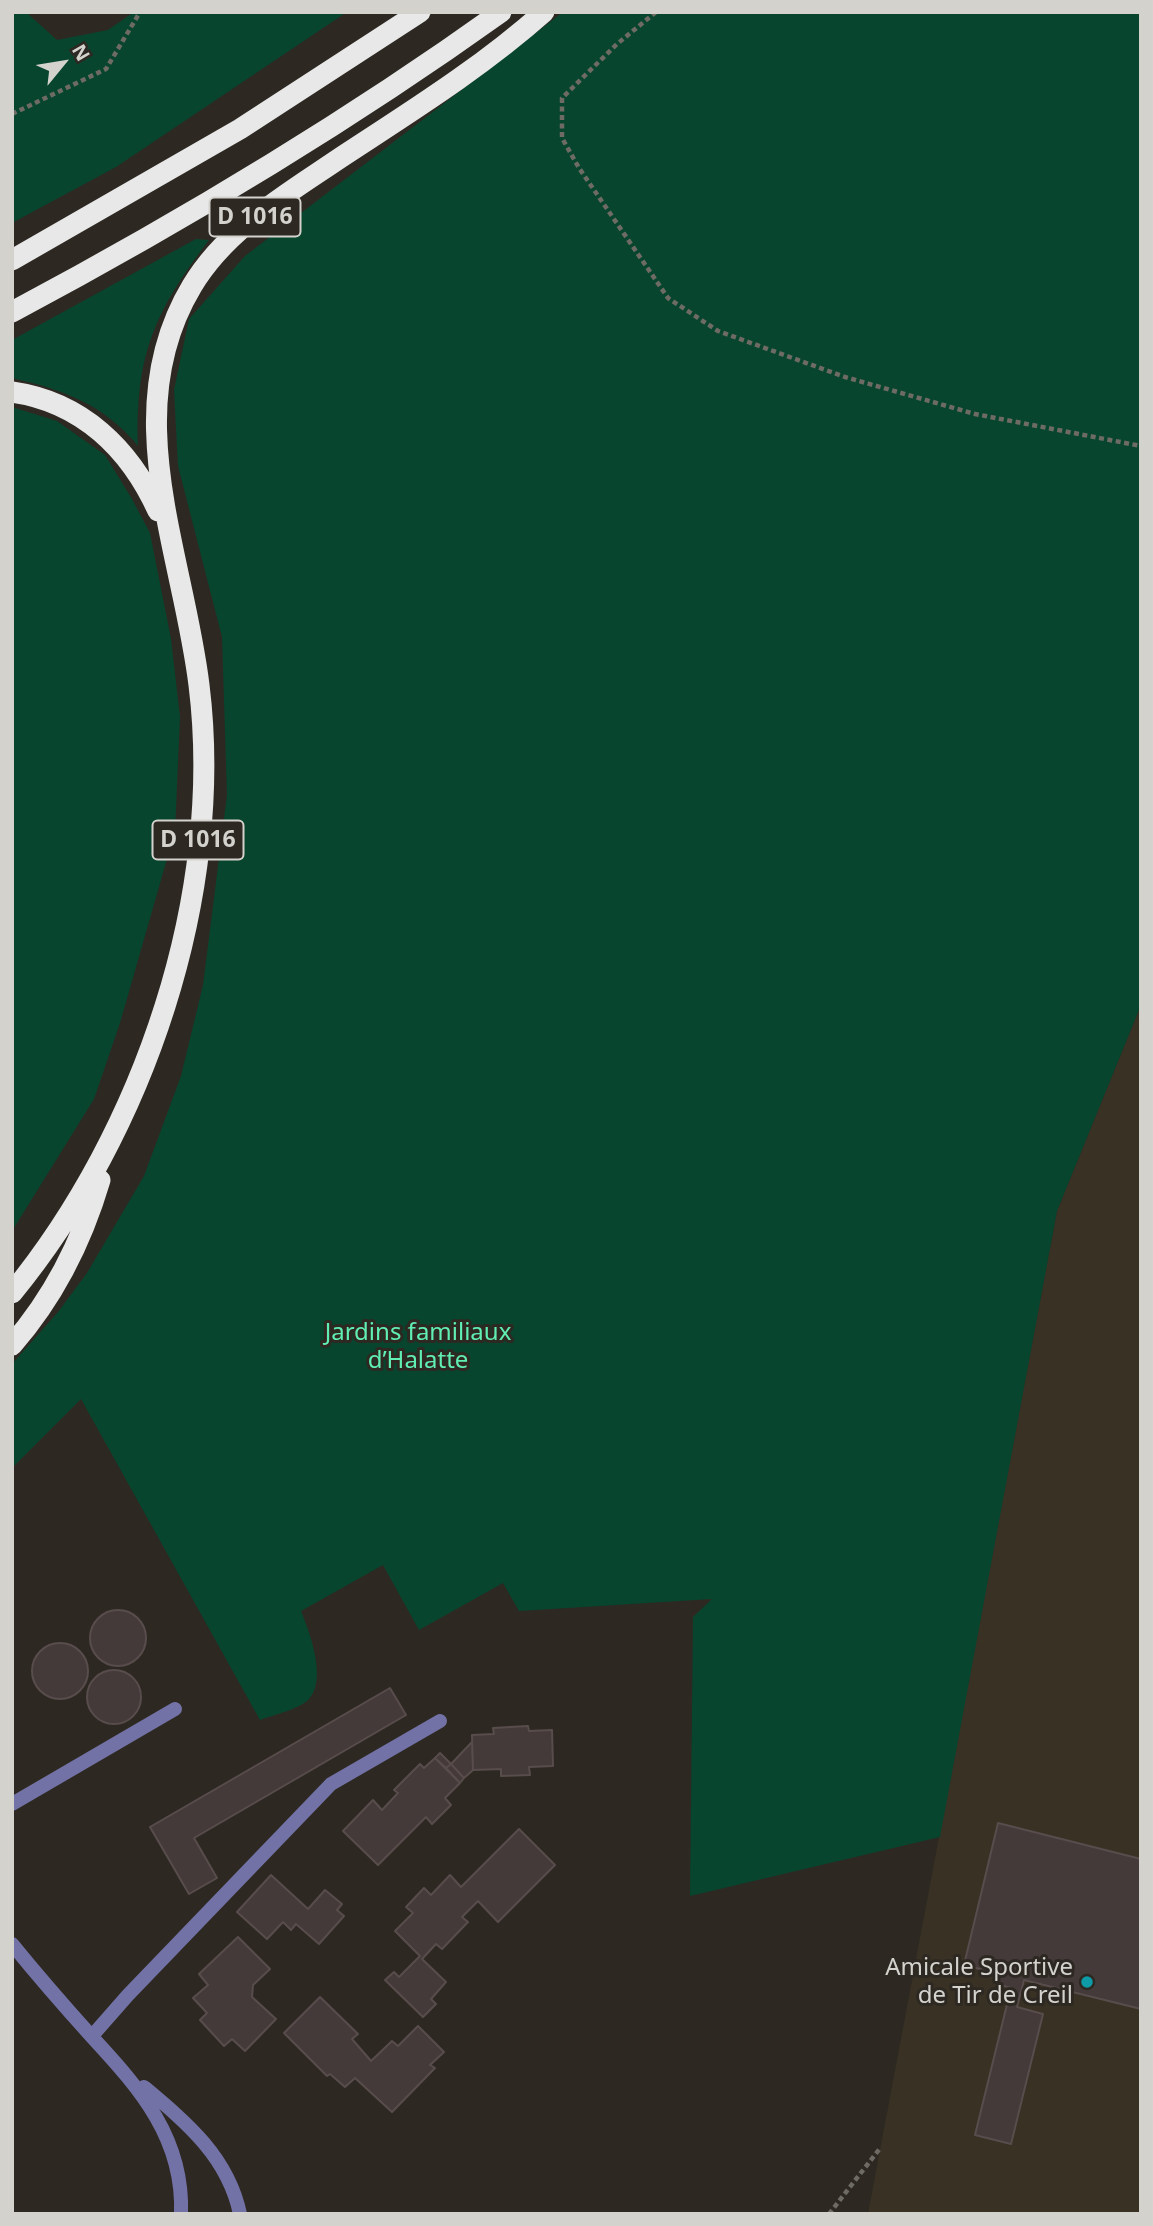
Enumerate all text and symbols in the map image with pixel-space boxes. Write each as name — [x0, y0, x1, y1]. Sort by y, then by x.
north arrow — [28, 28, 98, 98]
text: N — [66, 39, 96, 66]
road number: D 1016 — [210, 198, 300, 236]
road number: D 1016 — [152, 820, 244, 860]
park label: Jardins familiaux d’Halatte — [325, 1319, 511, 1375]
place label: Amicale Sportive de Tir de Creil — [885, 1954, 1073, 2010]
marker: Amicale Sportive de Tir de Creil — [1079, 1974, 1095, 1990]

